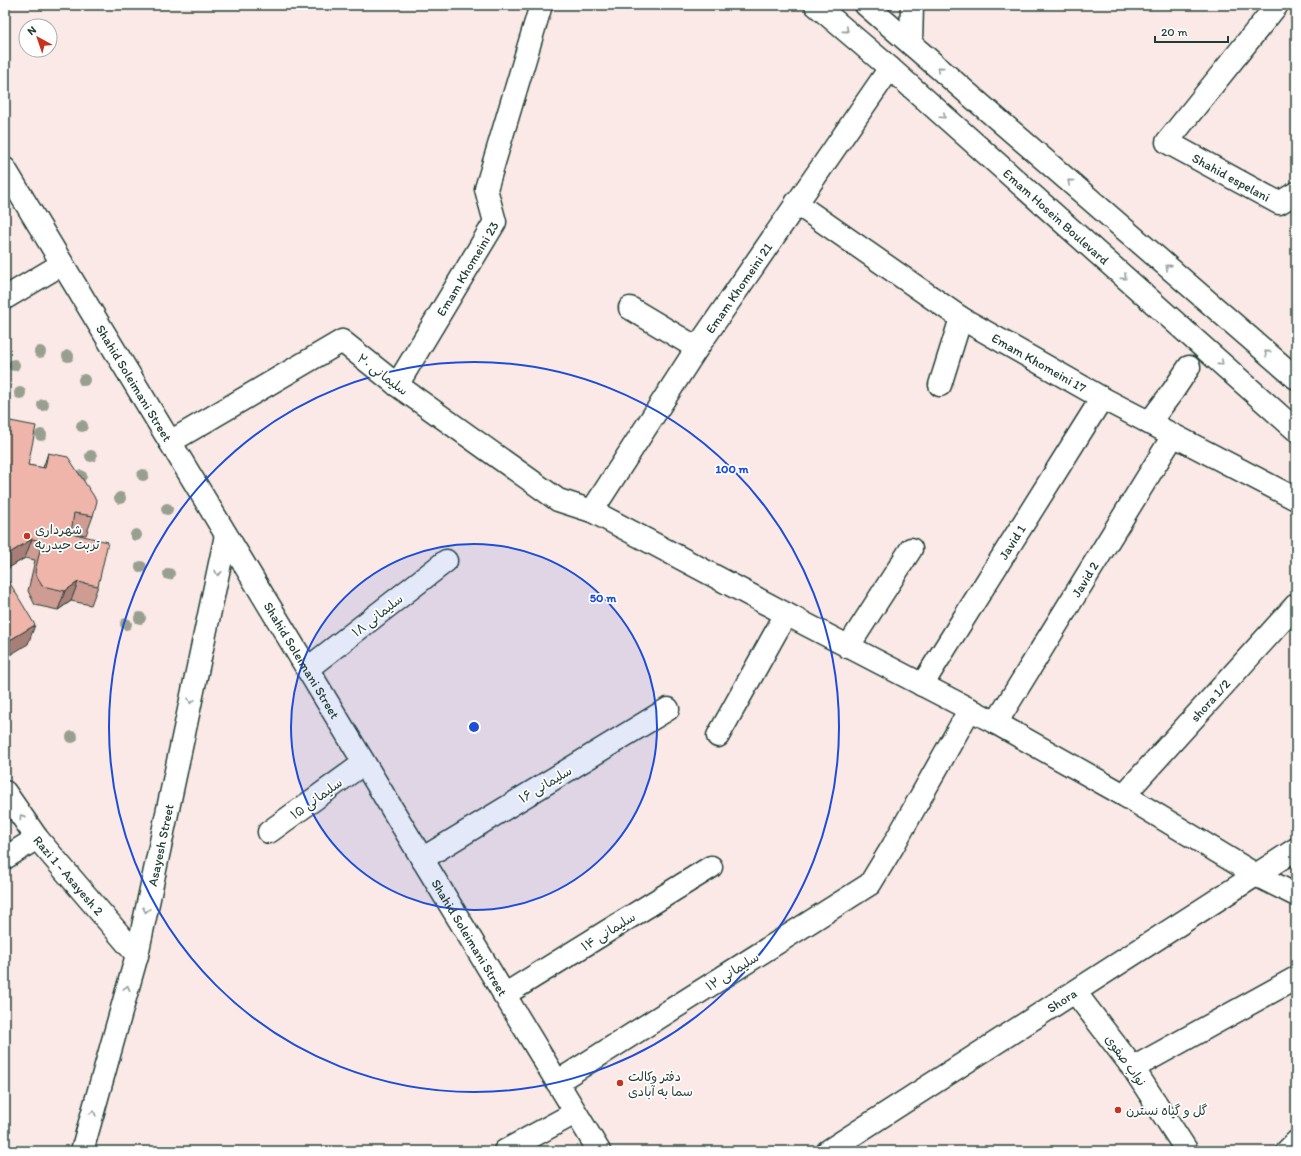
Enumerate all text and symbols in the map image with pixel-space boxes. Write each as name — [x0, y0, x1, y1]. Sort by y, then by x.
north arrow — [18, 18, 58, 58]
scale bar — [1155, 18, 1228, 44]
text: N — [25, 23, 39, 38]
text: 20 m — [1161, 25, 1188, 39]
one-way arrow — [841, 26, 848, 33]
one-way arrow — [938, 67, 945, 74]
one-way arrow — [939, 111, 946, 118]
street label: Shahid espelani — [1190, 150, 1273, 205]
street label: Emam Hosein Boulevard — [1000, 166, 1112, 268]
one-way arrow — [1068, 180, 1075, 187]
street label: Emam Khomeini 23 — [433, 219, 502, 319]
street label: Emam Khomeini 21 — [702, 240, 775, 336]
one-way arrow — [1166, 265, 1173, 272]
one-way arrow — [1119, 272, 1127, 280]
street label: Shahid Soleimani Street — [93, 322, 175, 444]
street label: Emam Khomeini 17 — [989, 330, 1089, 396]
street label: سلیمانی ۲۰ — [353, 350, 411, 400]
one-way arrow — [1264, 350, 1271, 357]
one-way arrow — [1216, 359, 1224, 366]
text: 100 m — [715, 462, 749, 476]
place label: شهرداری تربت حیدریه — [35, 522, 100, 553]
street label: Javid 1 — [996, 522, 1029, 562]
marker: شهرداری تربت حیدریه — [22, 531, 32, 541]
street label: Javid 2 — [1069, 559, 1102, 600]
one-way arrow — [215, 570, 223, 577]
street label: سلیمانی ۱۸ — [349, 591, 407, 641]
text: 50 m — [590, 591, 617, 605]
street label: Shahid Soleimani Street — [261, 599, 343, 722]
street label: shora 1/2 — [1187, 676, 1233, 725]
one-way arrow — [187, 697, 195, 704]
centre of rings — [467, 720, 481, 734]
street label: سلیمانی ۱۶ — [516, 763, 576, 808]
street label: سلیمانی ۱۵ — [287, 775, 346, 824]
street label: Asayesh Street — [145, 803, 177, 888]
one-way arrow — [19, 814, 27, 821]
street label: Razi 1 - Asayesh 2 — [30, 833, 107, 919]
street label: Shahid Soleimani Street — [428, 877, 510, 999]
one-way arrow — [143, 907, 151, 913]
street label: سلیمانی ۱۴ — [578, 909, 639, 956]
street label: سلیمانی ۱۲ — [703, 949, 763, 995]
one-way arrow — [122, 985, 131, 992]
street label: Shora — [1044, 985, 1080, 1016]
street label: نواب صفوی — [1101, 1032, 1149, 1089]
place label: دفتر وکالت سما به آبادی — [628, 1069, 693, 1100]
marker: دفتر وکالت سما به آبادی — [615, 1078, 625, 1088]
place label: گل و گیاه نسترن — [1126, 1103, 1208, 1119]
marker: گل و گیاه نسترن — [1113, 1105, 1123, 1115]
one-way arrow — [88, 1110, 97, 1117]

